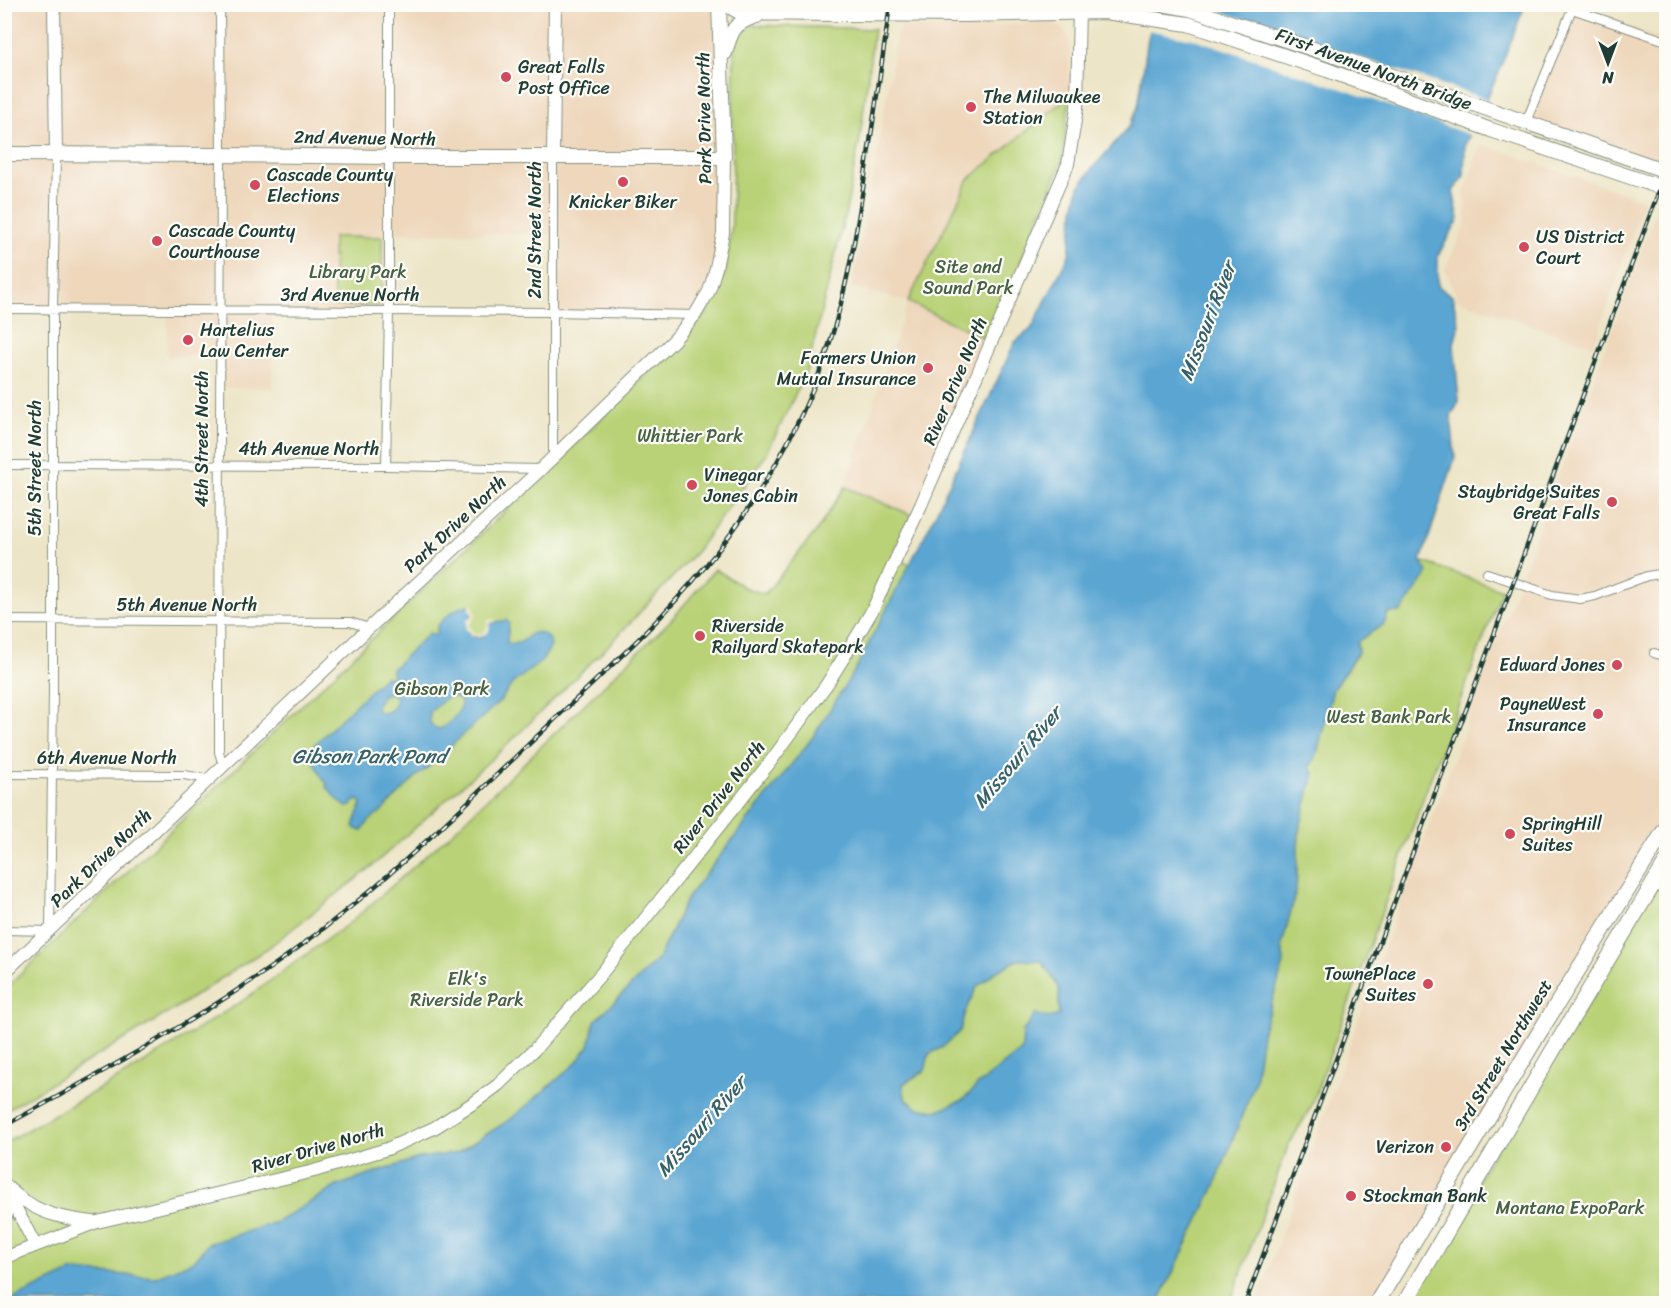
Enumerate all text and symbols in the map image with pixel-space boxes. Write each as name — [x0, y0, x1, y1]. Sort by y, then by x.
street label: First Avenue North Bridge — [1271, 19, 1477, 119]
north arrow — [1578, 33, 1638, 93]
place label: Great Falls Post Office — [518, 51, 610, 104]
street label: Park Drive North — [687, 52, 721, 184]
text: N — [1602, 63, 1615, 92]
marker: Great Falls Post Office — [499, 70, 513, 84]
place label: The Milwaukee Station — [983, 81, 1101, 134]
marker: The Milwaukee Station — [964, 100, 978, 114]
street label: 2nd Avenue North — [294, 121, 436, 155]
place label: Cascade County Elections — [267, 159, 394, 212]
street label: 2nd Street North — [519, 161, 551, 299]
marker: Knicker Biker — [616, 175, 630, 189]
marker: Cascade County Elections — [248, 178, 262, 192]
place label: Knicker Biker — [569, 186, 679, 218]
place label: Cascade County Courthouse — [169, 215, 296, 268]
place label: US District Court — [1536, 221, 1625, 274]
marker: Cascade County Courthouse — [150, 234, 164, 248]
marker: US District Court — [1517, 240, 1531, 254]
park label: Site and Sound Park — [923, 251, 1014, 304]
water label: Missouri River — [1169, 253, 1248, 386]
park label: Library Park — [309, 256, 407, 288]
street label: 3rd Avenue North — [280, 279, 420, 311]
street label: River Drive North — [914, 312, 996, 450]
place label: Hartelius Law Center — [200, 314, 290, 367]
marker: Hartelius Law Center — [181, 333, 195, 347]
place label: Farmers Union Mutual Insurance — [777, 342, 916, 395]
marker: Farmers Union Mutual Insurance — [921, 361, 935, 375]
street label: 4th Street North — [186, 371, 218, 507]
street label: 5th Street North — [19, 400, 51, 536]
park label: Whittier Park — [637, 420, 743, 452]
street label: 4th Avenue North — [238, 433, 380, 465]
place label: Vinegar Jones Cabin — [703, 459, 798, 512]
street label: Park Drive North — [396, 467, 514, 581]
place label: Staybridge Suites Great Falls — [1458, 476, 1601, 529]
marker: Vinegar Jones Cabin — [685, 478, 699, 492]
marker: Staybridge Suites Great Falls — [1605, 495, 1619, 509]
street label: 5th Avenue North — [117, 589, 257, 621]
place label: Riverside Railyard Skatepark — [712, 610, 864, 663]
marker: Riverside Railyard Skatepark — [693, 629, 707, 643]
place label: Edward Jones — [1499, 649, 1606, 681]
marker: Edward Jones — [1610, 658, 1624, 672]
park label: Gibson Park — [395, 673, 490, 705]
place label: PayneWest Insurance — [1500, 688, 1586, 741]
water label: Missouri River — [964, 695, 1073, 816]
park label: West Bank Park — [1327, 701, 1451, 733]
marker: PayneWest Insurance — [1591, 707, 1605, 721]
street label: River Drive North — [664, 733, 774, 861]
water label: Gibson Park Pond — [292, 739, 451, 774]
street label: 6th Avenue North — [37, 742, 177, 774]
street label: Park Drive North — [42, 801, 160, 915]
place label: SpringHill Suites — [1522, 808, 1603, 861]
marker: SpringHill Suites — [1503, 827, 1517, 841]
place label: TownePlace Suites — [1324, 958, 1417, 1011]
park label: Elk's Riverside Park — [410, 963, 524, 1016]
street label: 3rd Street Northwest — [1445, 973, 1561, 1137]
marker: TownePlace Suites — [1421, 977, 1435, 991]
water label: Missouri River — [647, 1065, 758, 1185]
street label: River Drive North — [248, 1114, 388, 1182]
place label: Verizon — [1376, 1131, 1434, 1163]
marker: Verizon — [1439, 1140, 1453, 1154]
place label: Stockman Bank — [1363, 1180, 1487, 1212]
marker: Stockman Bank — [1344, 1189, 1358, 1203]
park label: Montana ExpoPark — [1496, 1192, 1645, 1224]

